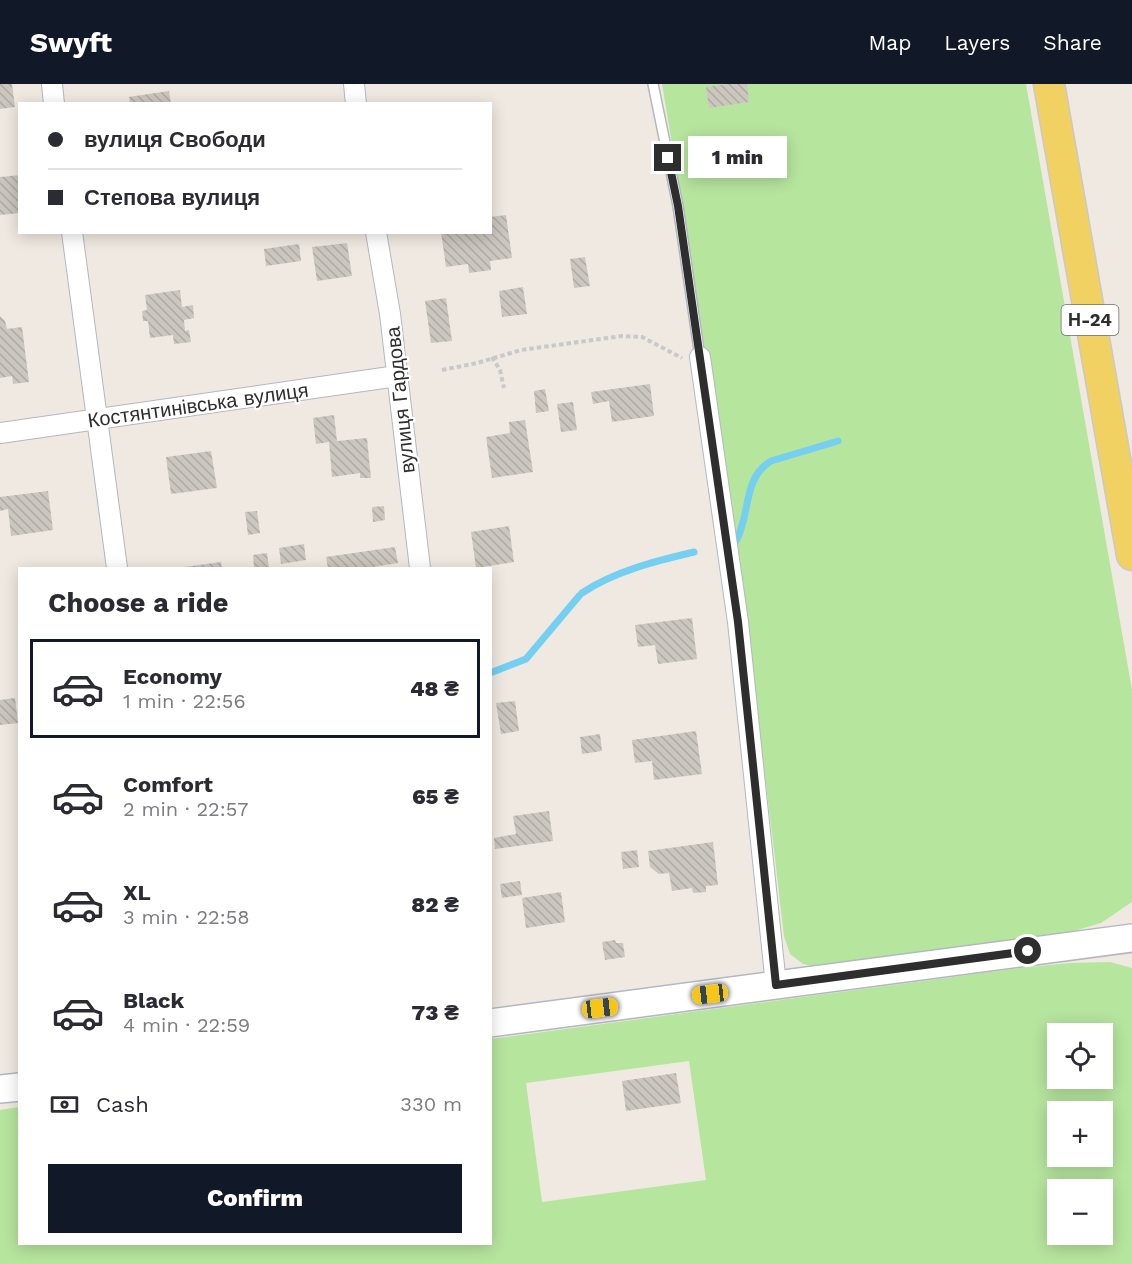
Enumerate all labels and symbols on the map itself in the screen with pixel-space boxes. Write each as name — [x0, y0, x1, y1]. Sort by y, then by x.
callout: 1 min — [689, 137, 788, 179]
route end — [654, 144, 681, 171]
road number: Н-24 — [1062, 305, 1118, 335]
street label: вулиця Гардова — [380, 325, 420, 475]
street label: Костянтинівська вулиця — [86, 378, 310, 432]
route start — [1014, 937, 1041, 964]
car — [691, 983, 729, 1005]
car — [581, 997, 619, 1019]

